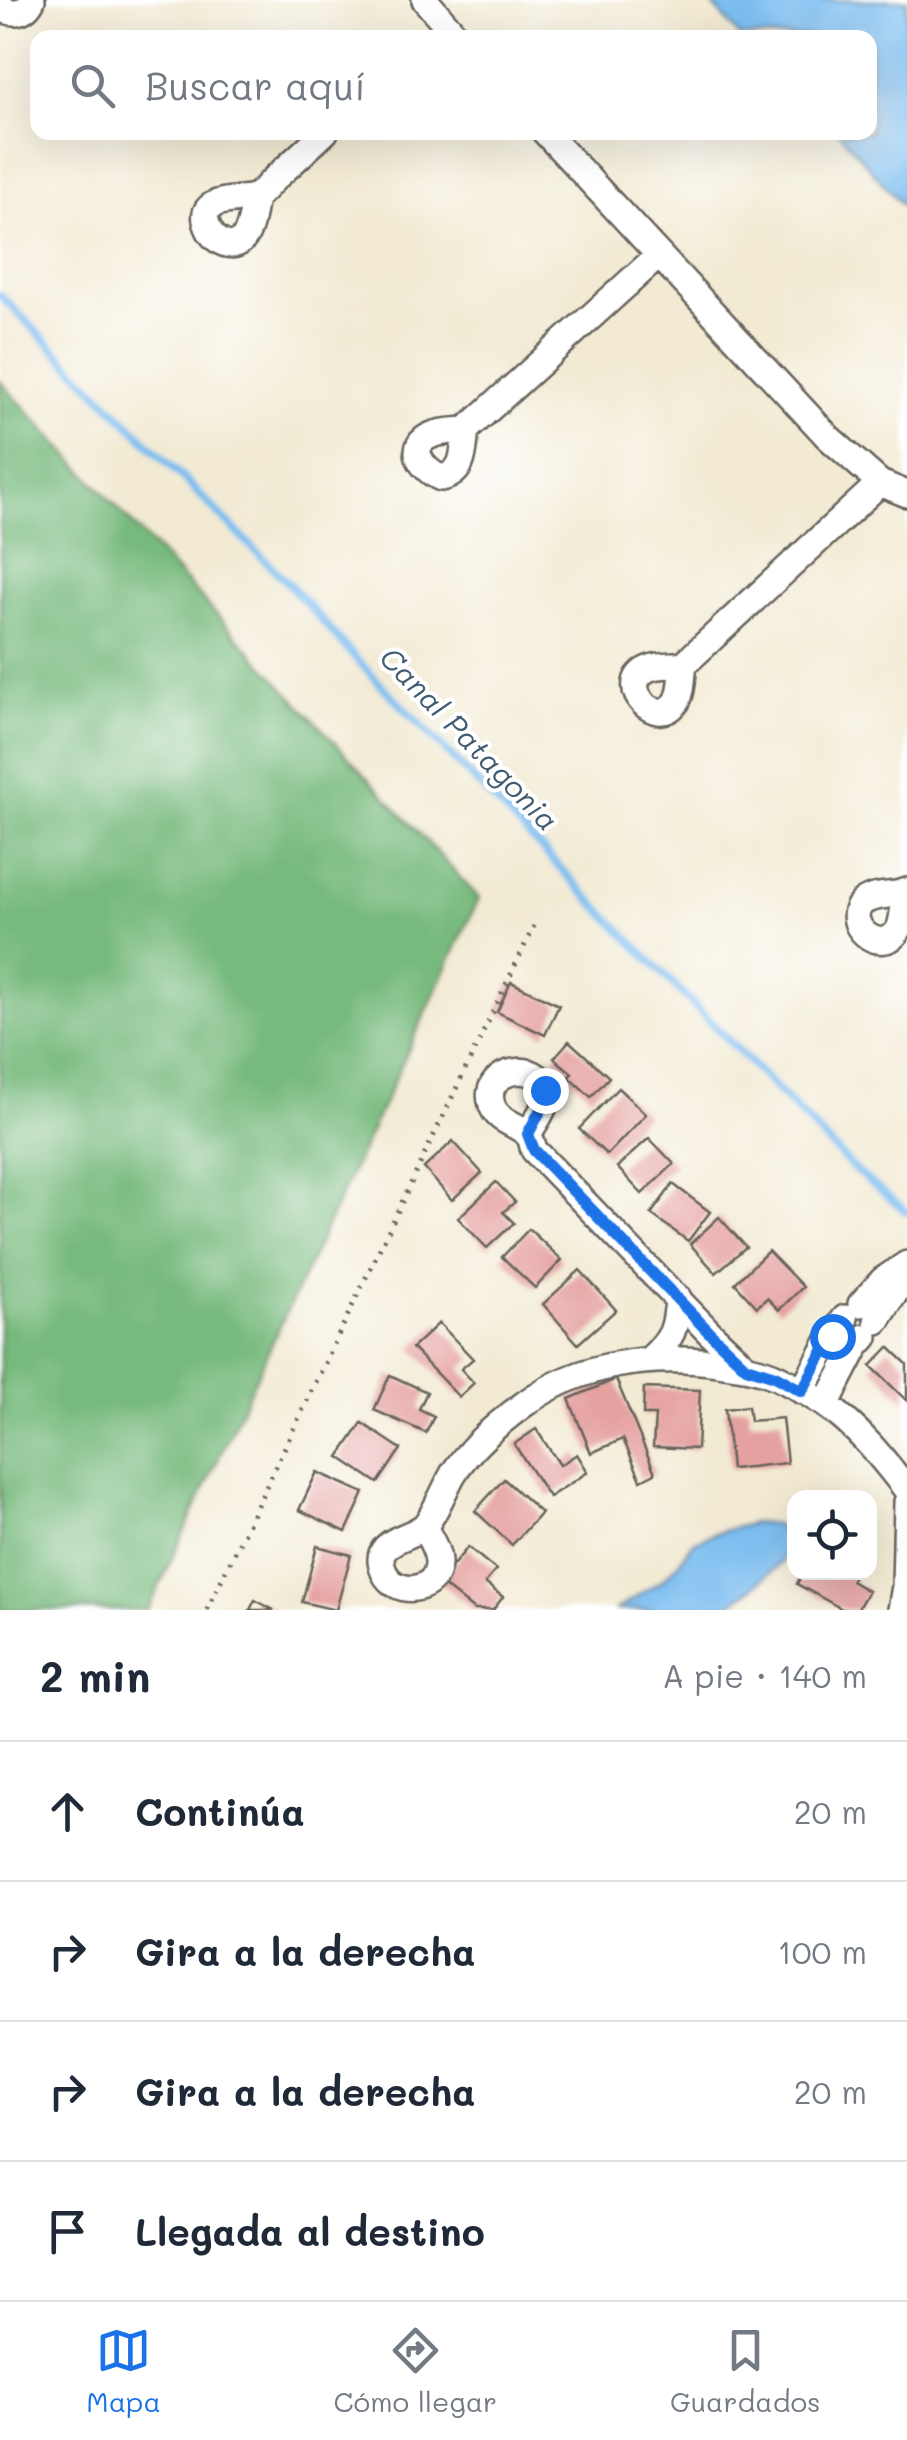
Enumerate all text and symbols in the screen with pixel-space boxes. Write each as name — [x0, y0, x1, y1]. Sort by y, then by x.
search box — [30, 30, 877, 140]
icon: search — [65, 58, 120, 113]
text: Buscar aquí — [145, 60, 366, 110]
water label: Canal Patagonia — [372, 637, 568, 839]
route end — [523, 1068, 569, 1114]
route start — [810, 1314, 856, 1360]
map controls — [787, 1490, 877, 1580]
button: locate — [787, 1490, 877, 1580]
text: 2 min — [40, 1648, 150, 1703]
text: A pie · 140 m — [662, 1654, 867, 1696]
icon: ahead — [40, 1784, 95, 1839]
text: Continúa — [135, 1786, 305, 1836]
text: 20 m — [794, 1790, 867, 1832]
icon: right — [40, 1924, 95, 1979]
text: Gira a la derecha — [135, 1926, 475, 1976]
text: 100 m — [777, 1930, 867, 1972]
icon: right — [40, 2064, 95, 2119]
text: Gira a la derecha — [135, 2066, 475, 2116]
text: 20 m — [794, 2070, 867, 2112]
icon: arrive — [40, 2204, 95, 2259]
text: Llegada al destino — [135, 2206, 485, 2256]
tab: Mapa — [86, 2323, 161, 2419]
tab: Cómo llegar — [334, 2323, 497, 2419]
tab: Guardados — [670, 2323, 821, 2419]

